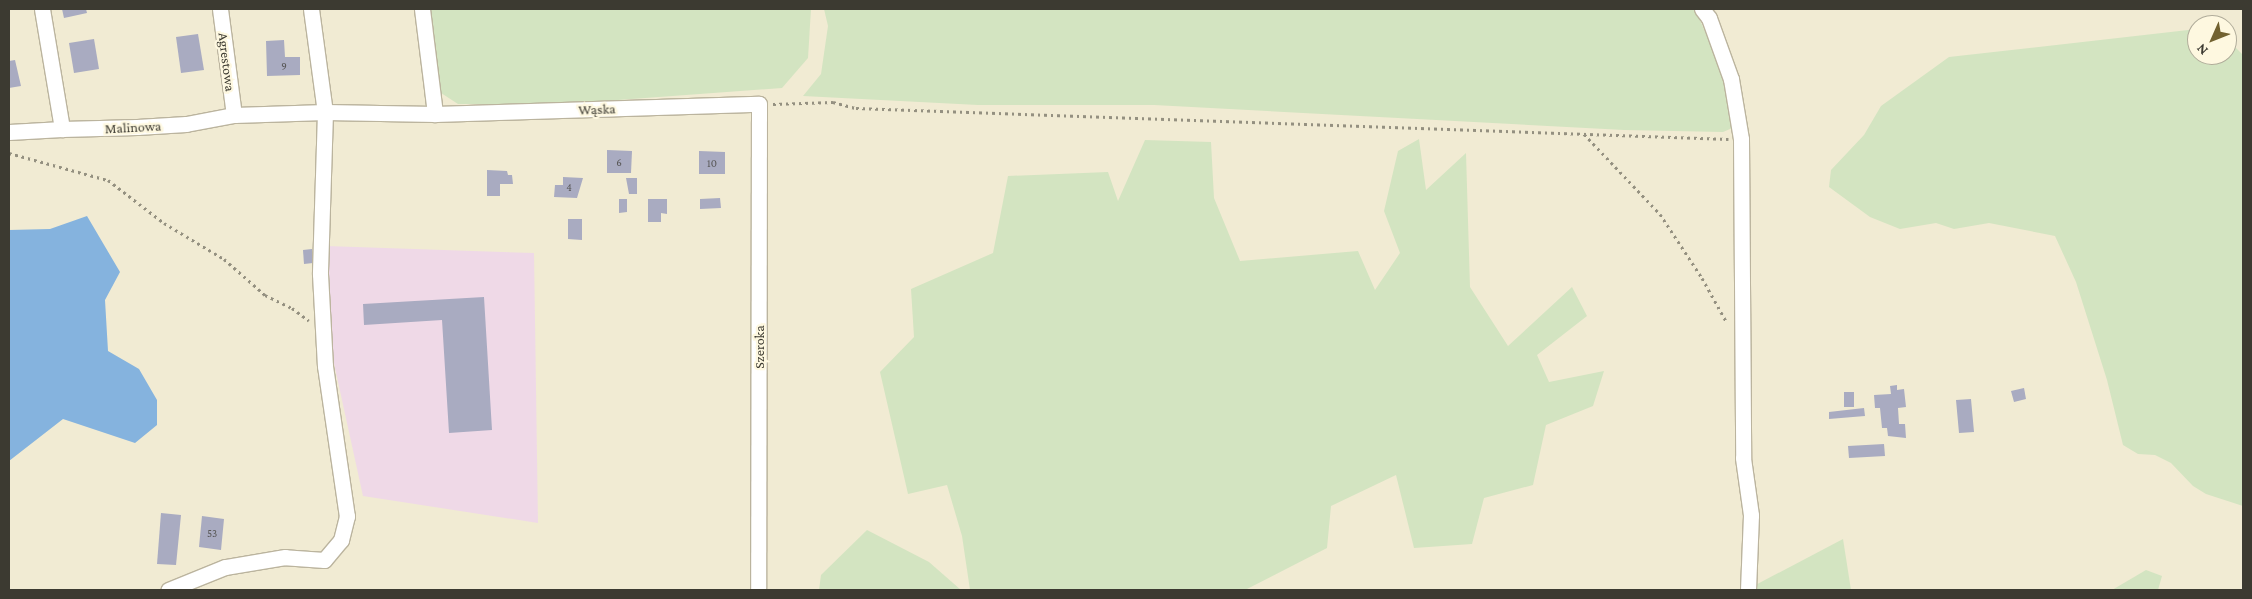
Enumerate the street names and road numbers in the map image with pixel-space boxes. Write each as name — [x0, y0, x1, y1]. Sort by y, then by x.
street label: Agrestowa — [215, 32, 239, 92]
street label: Wąska — [578, 100, 616, 118]
street label: Malinowa — [104, 117, 162, 137]
street label: Szeroka — [751, 325, 767, 369]

